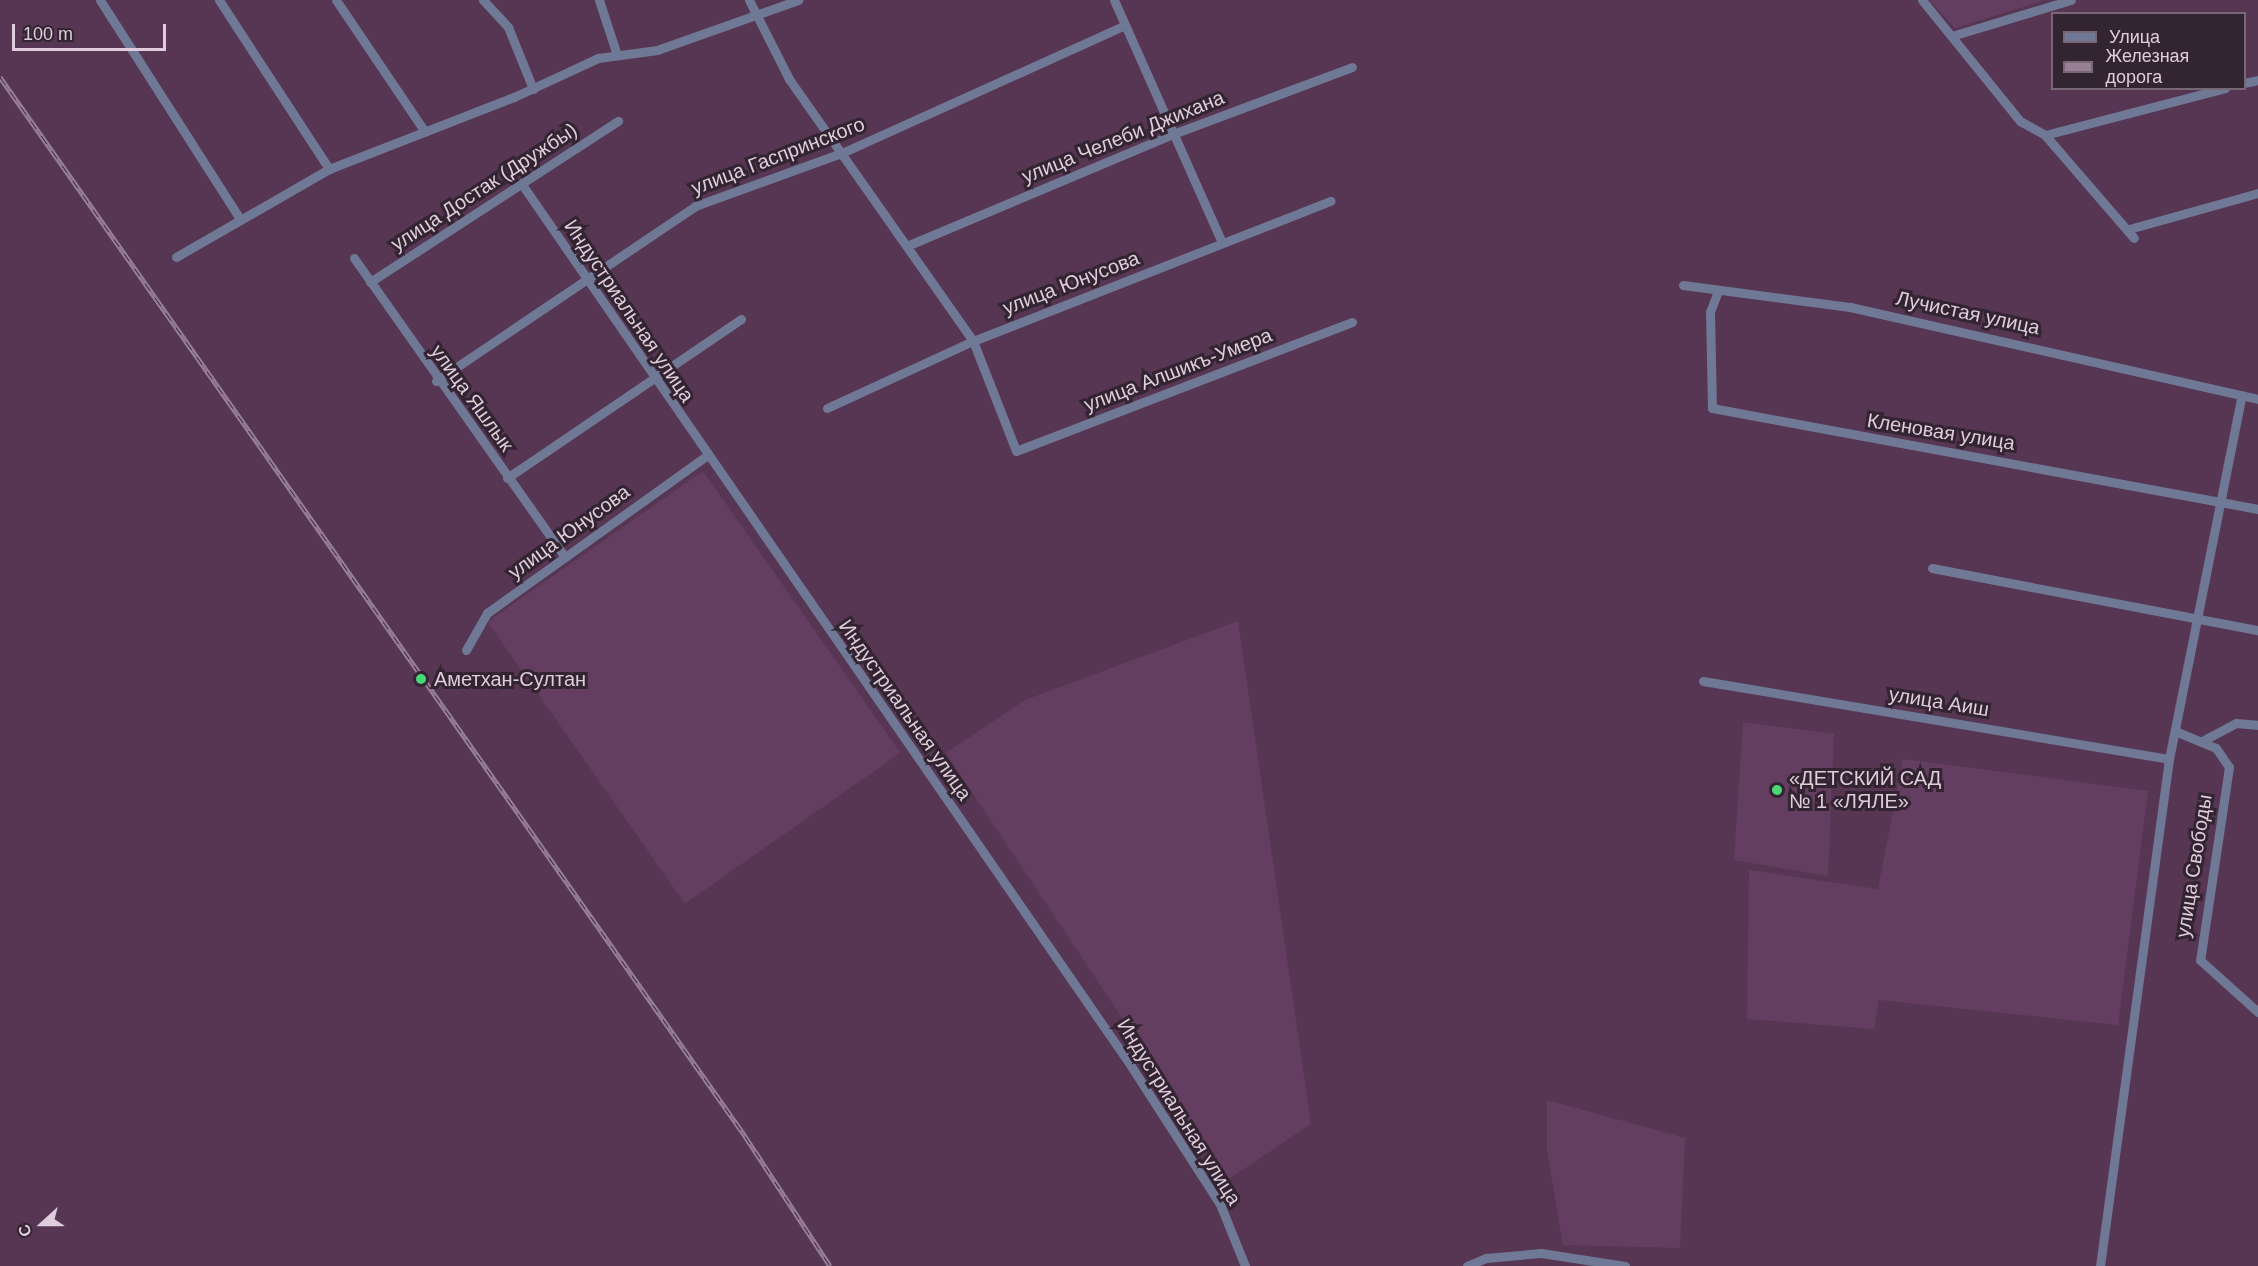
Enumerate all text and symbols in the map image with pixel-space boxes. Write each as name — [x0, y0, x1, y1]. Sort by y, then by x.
scale bar — [15, 12, 170, 50]
legend — [2051, 12, 2246, 90]
text: 100 m — [23, 24, 73, 44]
text: Улица — [2109, 27, 2160, 47]
text: Железная дорога — [2105, 46, 2189, 87]
street label: улица Челеби Джихана — [1018, 85, 1228, 189]
street label: улица Гаспринского — [688, 112, 868, 200]
street label: улица Достак (Дружбы) — [386, 118, 582, 256]
street label: Индустриальная улица — [559, 215, 699, 407]
street label: улица Юнусова — [999, 246, 1143, 320]
street label: Лучистая улица — [1894, 286, 2042, 340]
street label: улица Алшикъ-Умера — [1081, 323, 1275, 417]
street label: улица Яшлык — [425, 340, 519, 456]
street label: Кленовая улица — [1865, 408, 2017, 456]
street label: улица Юнусова — [504, 480, 634, 584]
street label: Индустриальная улица — [833, 615, 977, 805]
place label: Аметхан-Султан — [434, 667, 586, 691]
marker: Аметхан-Султан — [412, 670, 430, 688]
street label: улица Аиш — [1887, 682, 1991, 722]
place label: «ДЕТСКИЙ САД № 1 «ЛЯЛЕ» — [1789, 766, 1941, 813]
marker: «ДЕТСКИЙ САД № 1 «ЛЯЛЕ» — [1770, 783, 1784, 797]
street label: улица Свободы — [2171, 793, 2217, 939]
street label: Индустриальная улица — [1112, 1014, 1246, 1210]
north arrow — [12, 1194, 72, 1254]
text: С — [15, 1222, 35, 1239]

